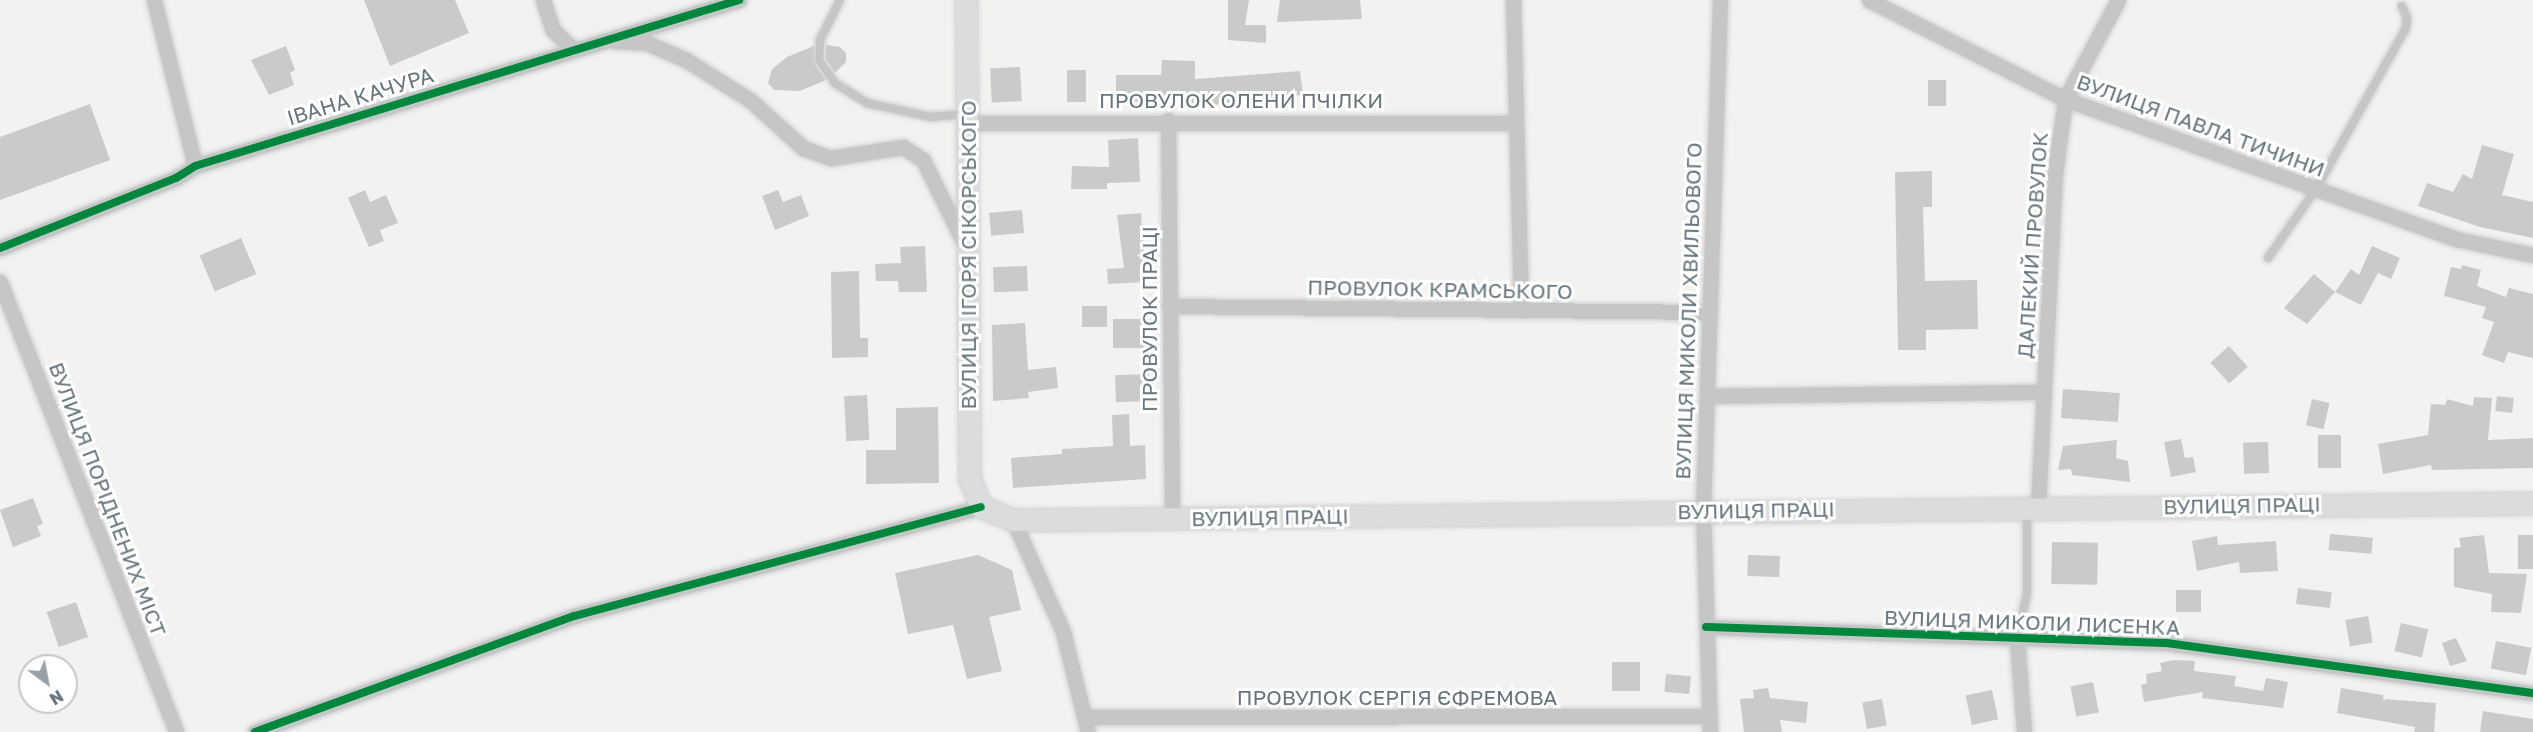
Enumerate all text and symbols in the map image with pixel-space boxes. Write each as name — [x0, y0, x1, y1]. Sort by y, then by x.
street label: ІВАНА КАЧУРА — [284, 62, 436, 130]
street label: ВУЛИЦЯ ПАВЛА ТИЧИНИ — [2074, 68, 2328, 182]
street label: ПРОВУЛОК ОЛЕНИ ПЧІЛКИ — [1099, 87, 1383, 113]
street label: ВУЛИЦЯ ІГОРЯ СІКОРСЬКОГО — [955, 101, 981, 409]
street label: ДАЛЕКИЙ ПРОВУЛОК — [2012, 131, 2052, 359]
street label: ВУЛИЦЯ МИКОЛИ ХВИЛЬОВОГО — [1670, 142, 1706, 480]
street label: ПРОВУЛОК ПРАЦІ — [1136, 226, 1162, 412]
street label: ПРОВУЛОК КРАМСЬКОГО — [1307, 274, 1573, 304]
street label: ВУЛИЦЯ ПОРІДНЕНИХ МІСТ — [44, 359, 172, 639]
street label: ВУЛИЦЯ ПРАЦІ — [2163, 491, 2321, 519]
street label: ВУЛИЦЯ ПРАЦІ — [1677, 496, 1835, 524]
street label: ВУЛИЦЯ ПРАЦІ — [1191, 503, 1349, 531]
street label: ВУЛИЦЯ МИКОЛИ ЛИСЕНКА — [1884, 604, 2180, 640]
north arrow — [18, 654, 78, 714]
street label: ПРОВУЛОК СЕРГІЯ ЄФРЕМОВА — [1237, 684, 1557, 710]
text: N — [46, 686, 67, 709]

